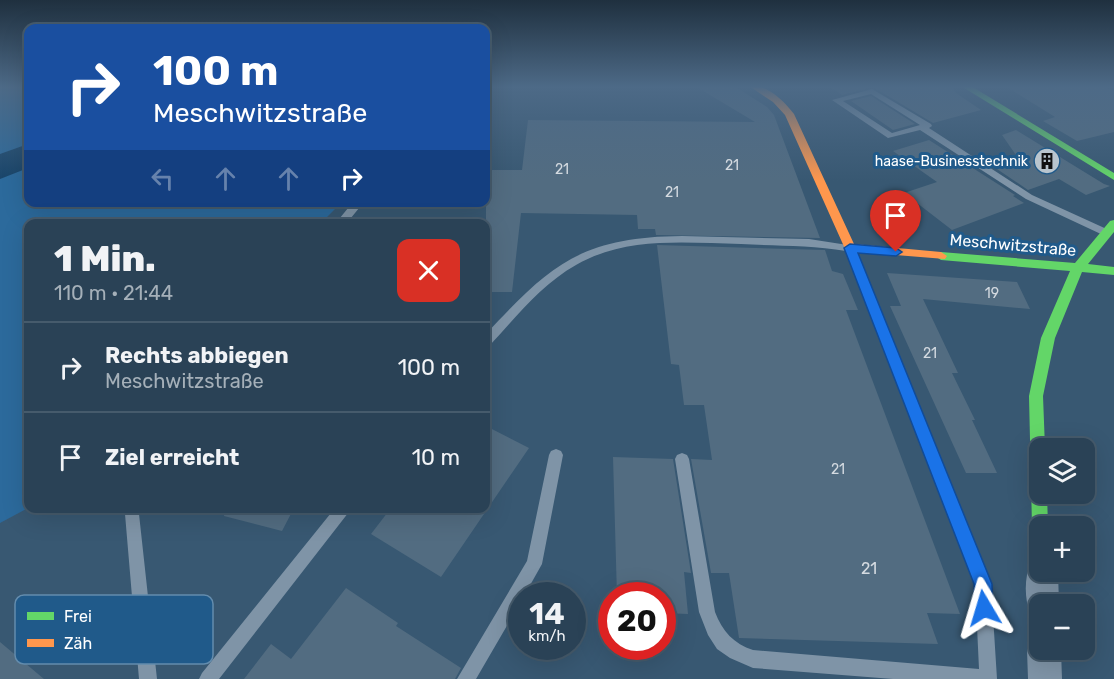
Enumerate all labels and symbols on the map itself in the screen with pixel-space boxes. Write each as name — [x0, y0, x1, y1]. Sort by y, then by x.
building icon: haase-Businesstechnik — [1032, 146, 1062, 176]
place label: haase-Businesstechnik — [875, 153, 1029, 170]
house number: 21 — [725, 157, 739, 174]
house number: 21 — [555, 161, 569, 178]
house number: 21 — [665, 184, 679, 201]
pin — [870, 190, 921, 252]
street label: Meschwitzstraße — [949, 230, 1077, 260]
house number: 19 — [985, 285, 999, 302]
house number: 21 — [923, 345, 937, 362]
house number: 21 — [831, 461, 845, 478]
house number: 21 — [861, 559, 877, 578]
position arrow — [952, 576, 1016, 640]
speed limit sign: 20 — [598, 582, 676, 660]
legend — [15, 595, 213, 664]
text: Frei — [64, 607, 92, 626]
text: Zäh — [64, 634, 92, 653]

